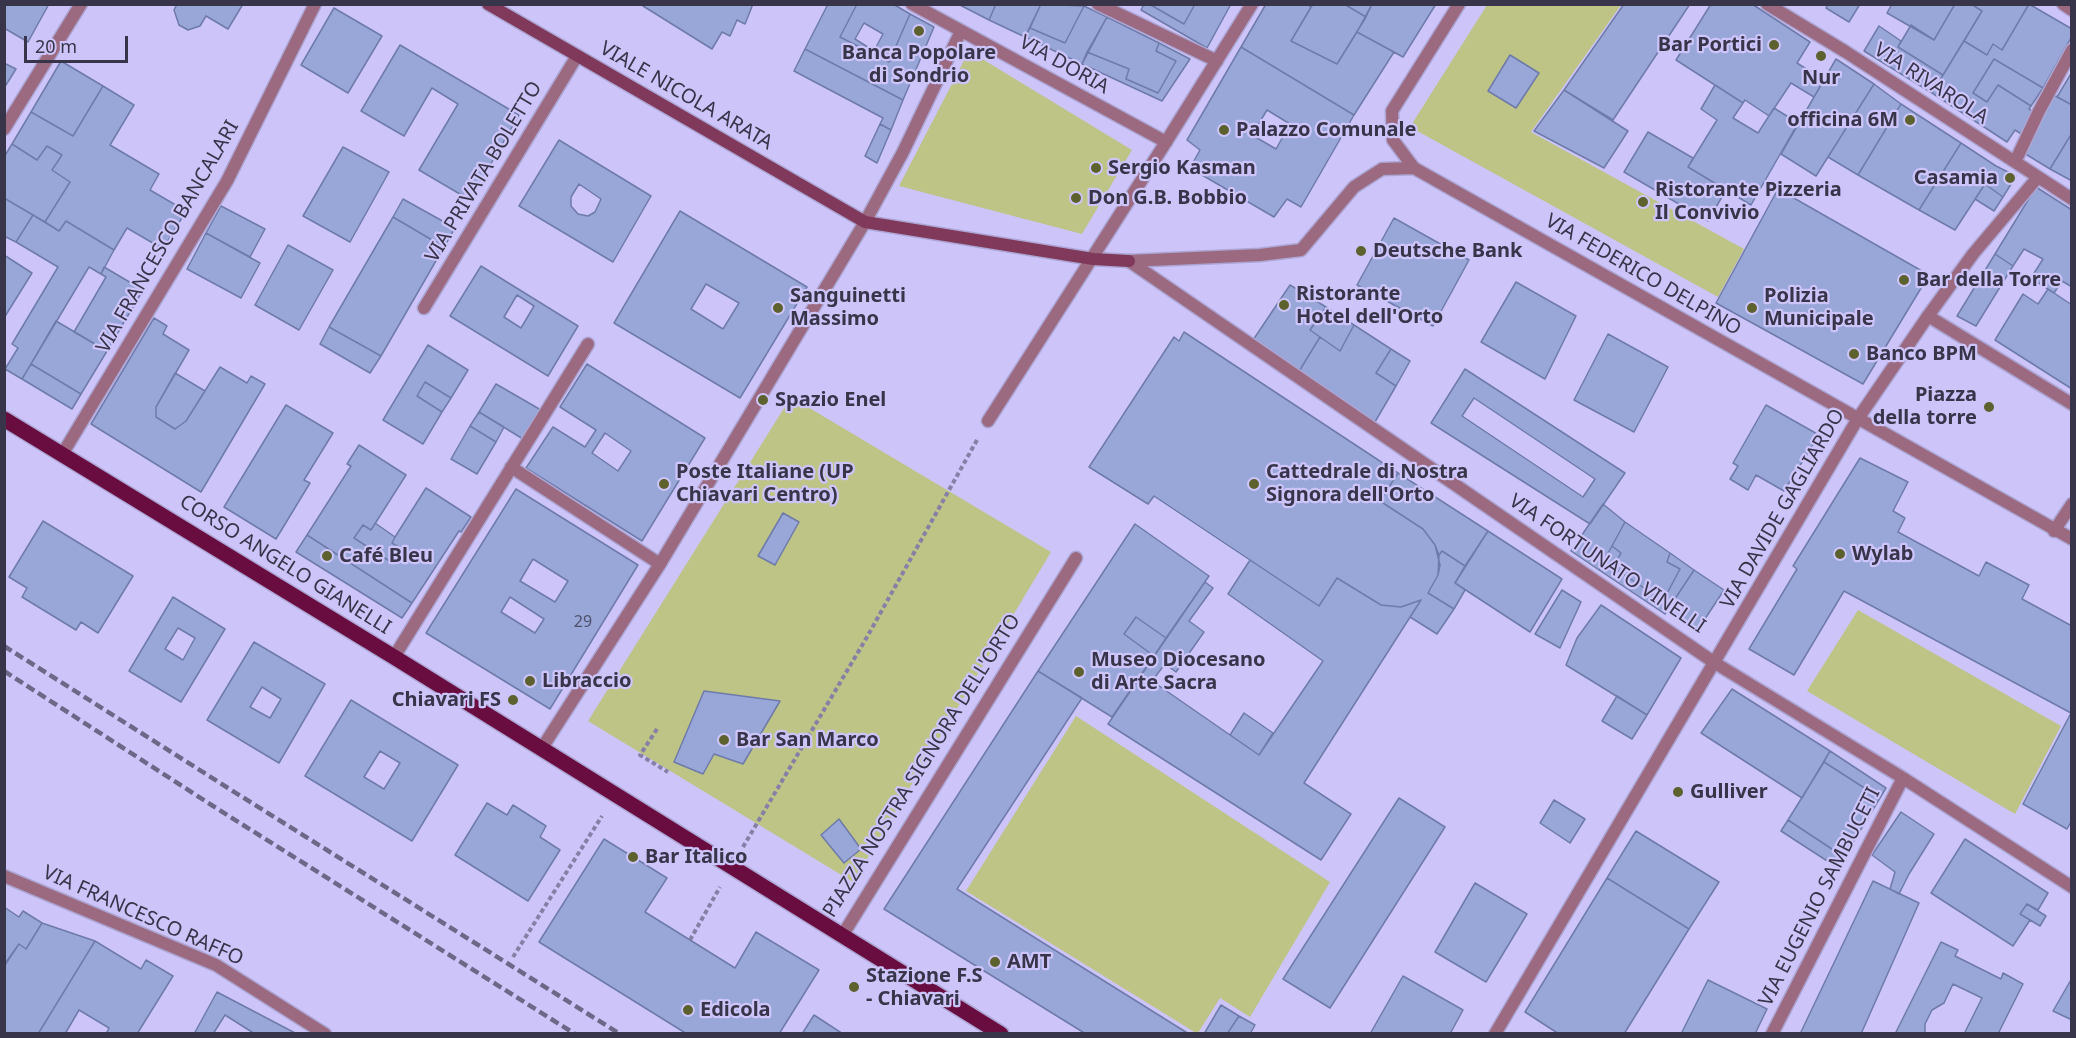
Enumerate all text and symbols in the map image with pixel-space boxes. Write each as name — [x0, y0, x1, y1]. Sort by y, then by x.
scale bar — [27, 24, 130, 62]
marker: Banca Popolare di Sondrio — [912, 24, 926, 38]
street label: VIA DORIA — [1015, 31, 1113, 99]
place label: Bar Portici — [1658, 33, 1762, 57]
text: 20 m — [35, 34, 77, 58]
street label: VIALE NICOLA ARATA — [595, 37, 777, 155]
marker: Bar Portici — [1767, 38, 1781, 52]
street label: VIA RIVAROLA — [1869, 38, 1993, 130]
place label: Banca Popolare di Sondrio — [842, 41, 996, 88]
marker: Nur — [1814, 49, 1828, 63]
place label: Nur — [1802, 66, 1840, 90]
street label: VIA PRIVATA BOLETTO — [421, 77, 547, 267]
place label: officina 6M — [1787, 108, 1898, 132]
marker: officina 6M — [1903, 113, 1917, 127]
street label: VIA FRANCESCO BANCALARI — [92, 117, 244, 357]
place label: Palazzo Comunale — [1236, 118, 1416, 142]
marker: Palazzo Comunale — [1217, 123, 1231, 137]
place label: Sergio Kasman — [1108, 156, 1256, 180]
marker: Sergio Kasman — [1089, 161, 1103, 175]
place label: Casamia — [1914, 166, 1998, 190]
marker: Casamia — [2003, 171, 2017, 185]
place label: Ristorante Pizzeria Il Convivio — [1655, 178, 1842, 225]
place label: Don G.B. Bobbio — [1088, 186, 1247, 210]
marker: Don G.B. Bobbio — [1069, 191, 1083, 205]
marker: Ristorante Pizzeria Il Convivio — [1636, 195, 1650, 209]
street label: VIA FEDERICO DELPINO — [1541, 209, 1745, 341]
place label: Deutsche Bank — [1373, 239, 1522, 263]
marker: Deutsche Bank — [1354, 244, 1368, 258]
place label: Bar della Torre — [1916, 268, 2061, 292]
marker: Bar della Torre — [1897, 273, 1911, 287]
place label: Ristorante Hotel dell'Orto — [1296, 282, 1443, 329]
place label: Sanguinetti Massimo — [790, 284, 906, 331]
place label: Polizia Municipale — [1764, 284, 1874, 331]
marker: Ristorante Hotel dell'Orto — [1277, 298, 1291, 312]
marker: Sanguinetti Massimo — [771, 301, 785, 315]
marker: Polizia Municipale — [1745, 301, 1759, 315]
place label: Banco BPM — [1866, 342, 1977, 366]
marker: Banco BPM — [1847, 347, 1861, 361]
place label: Piazza della torre — [1873, 383, 1977, 430]
place label: Spazio Enel — [775, 388, 886, 412]
marker: Spazio Enel — [756, 393, 770, 407]
marker: Piazza della torre — [1982, 400, 1996, 414]
street label: VIA DAVIDE GAGLIARDO — [1716, 405, 1850, 613]
place label: Poste Italiane (UP Chiavari Centro) — [676, 460, 854, 507]
place label: Cattedrale di Nostra Signora dell'Orto — [1266, 460, 1468, 507]
marker: Poste Italiane (UP Chiavari Centro) — [657, 477, 671, 491]
marker: Cattedrale di Nostra Signora dell'Orto — [1247, 477, 1261, 491]
street label: VIA FORTUNATO VINELLI — [1504, 489, 1710, 639]
street label: CORSO ANGELO GIANELLI — [175, 490, 395, 640]
place label: Wylab — [1852, 542, 1913, 566]
place label: Café Bleu — [339, 544, 433, 568]
marker: Wylab — [1833, 547, 1847, 561]
marker: Café Bleu — [320, 549, 334, 563]
street label: PIAZZA NOSTRA SIGNORA DELL'ORTO — [818, 610, 1026, 922]
house number: 29 — [574, 612, 592, 632]
place label: Museo Diocesano di Arte Sacra — [1091, 648, 1265, 695]
marker: Museo Diocesano di Arte Sacra — [1072, 665, 1086, 679]
place label: Libraccio — [542, 669, 631, 693]
marker: Libraccio — [523, 674, 537, 688]
place label: Chiavari FS — [392, 688, 501, 712]
marker: Chiavari FS — [506, 693, 520, 707]
place label: Bar San Marco — [736, 728, 879, 752]
marker: Bar San Marco — [717, 733, 731, 747]
place label: Gulliver — [1690, 780, 1768, 804]
street label: VIA EUGENIO SAMBUCETI — [1754, 784, 1886, 1010]
marker: Gulliver — [1671, 785, 1685, 799]
place label: Bar Italico — [645, 845, 748, 869]
marker: Bar Italico — [626, 850, 640, 864]
street label: VIA FRANCESCO RAFFO — [39, 861, 247, 971]
place label: AMT — [1007, 950, 1051, 974]
marker: AMT — [988, 955, 1002, 969]
place label: Stazione F.S - Chiavari — [866, 964, 983, 1011]
marker: Stazione F.S - Chiavari — [847, 980, 861, 994]
place label: Edicola — [700, 998, 771, 1022]
marker: Edicola — [681, 1003, 695, 1017]

